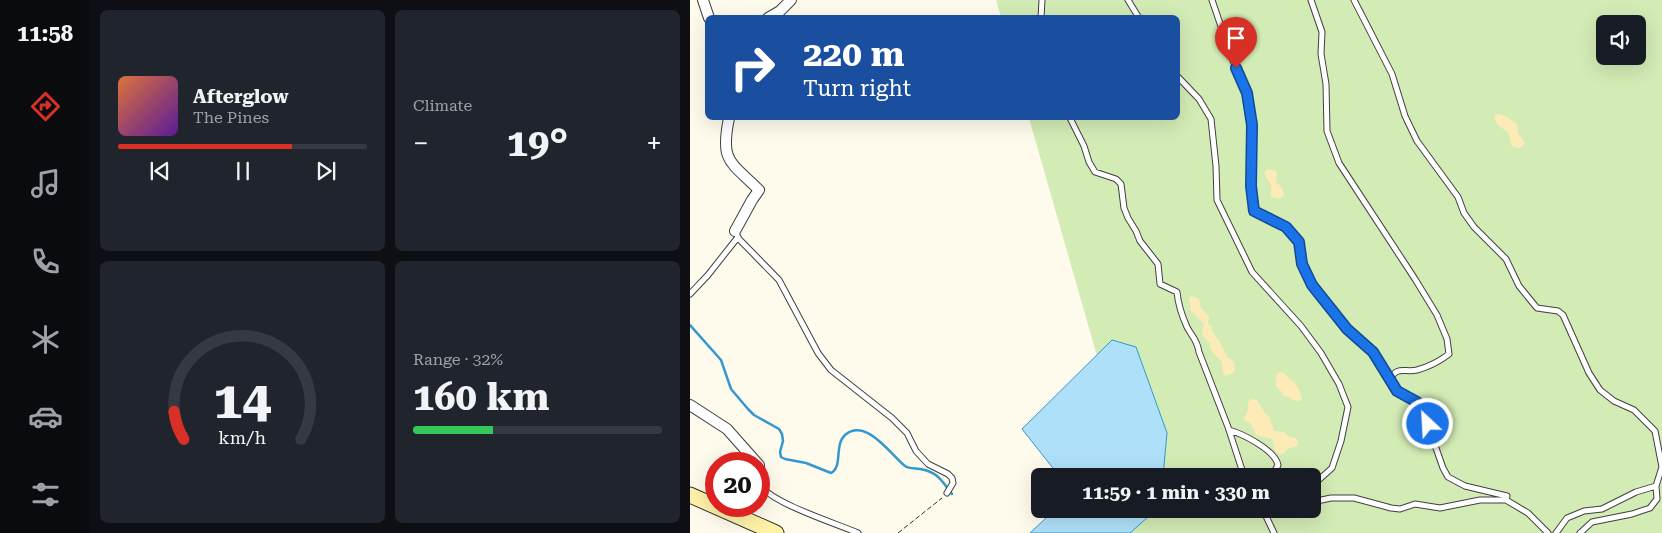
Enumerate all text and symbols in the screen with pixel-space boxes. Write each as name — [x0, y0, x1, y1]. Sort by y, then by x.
map controls — [1596, 15, 1646, 65]
button: sound — [1596, 15, 1646, 65]
pin — [1215, 17, 1257, 68]
text: 11:58 — [17, 21, 73, 46]
icon: arrive — [1222, 24, 1250, 52]
text: 220 m — [803, 34, 904, 75]
icon: right — [720, 35, 785, 100]
text: Turn right — [803, 76, 911, 101]
text: Afterglow — [193, 85, 289, 108]
icon: directions — [28, 89, 63, 124]
text: Climate — [413, 96, 472, 115]
text: The Pines — [193, 108, 269, 127]
text: 19° — [507, 121, 568, 165]
text: − — [413, 127, 429, 160]
text: + — [646, 127, 662, 160]
icon: previous — [146, 157, 174, 185]
icon: pause — [229, 157, 257, 185]
icon: next — [312, 157, 340, 185]
icon: music — [28, 166, 63, 201]
icon: phone — [28, 244, 63, 279]
icon: climate — [28, 322, 63, 357]
text: Range · 32% — [413, 350, 503, 369]
text: 14 — [213, 370, 272, 431]
text: 160 km — [413, 375, 549, 419]
position arrow — [1401, 397, 1453, 449]
icon: car — [28, 399, 63, 434]
text: km/h — [219, 427, 267, 448]
speed limit sign: 20 — [705, 452, 770, 517]
icon: filters — [28, 477, 63, 512]
text: 11:59 · 1 min · 330 m — [1082, 481, 1270, 504]

